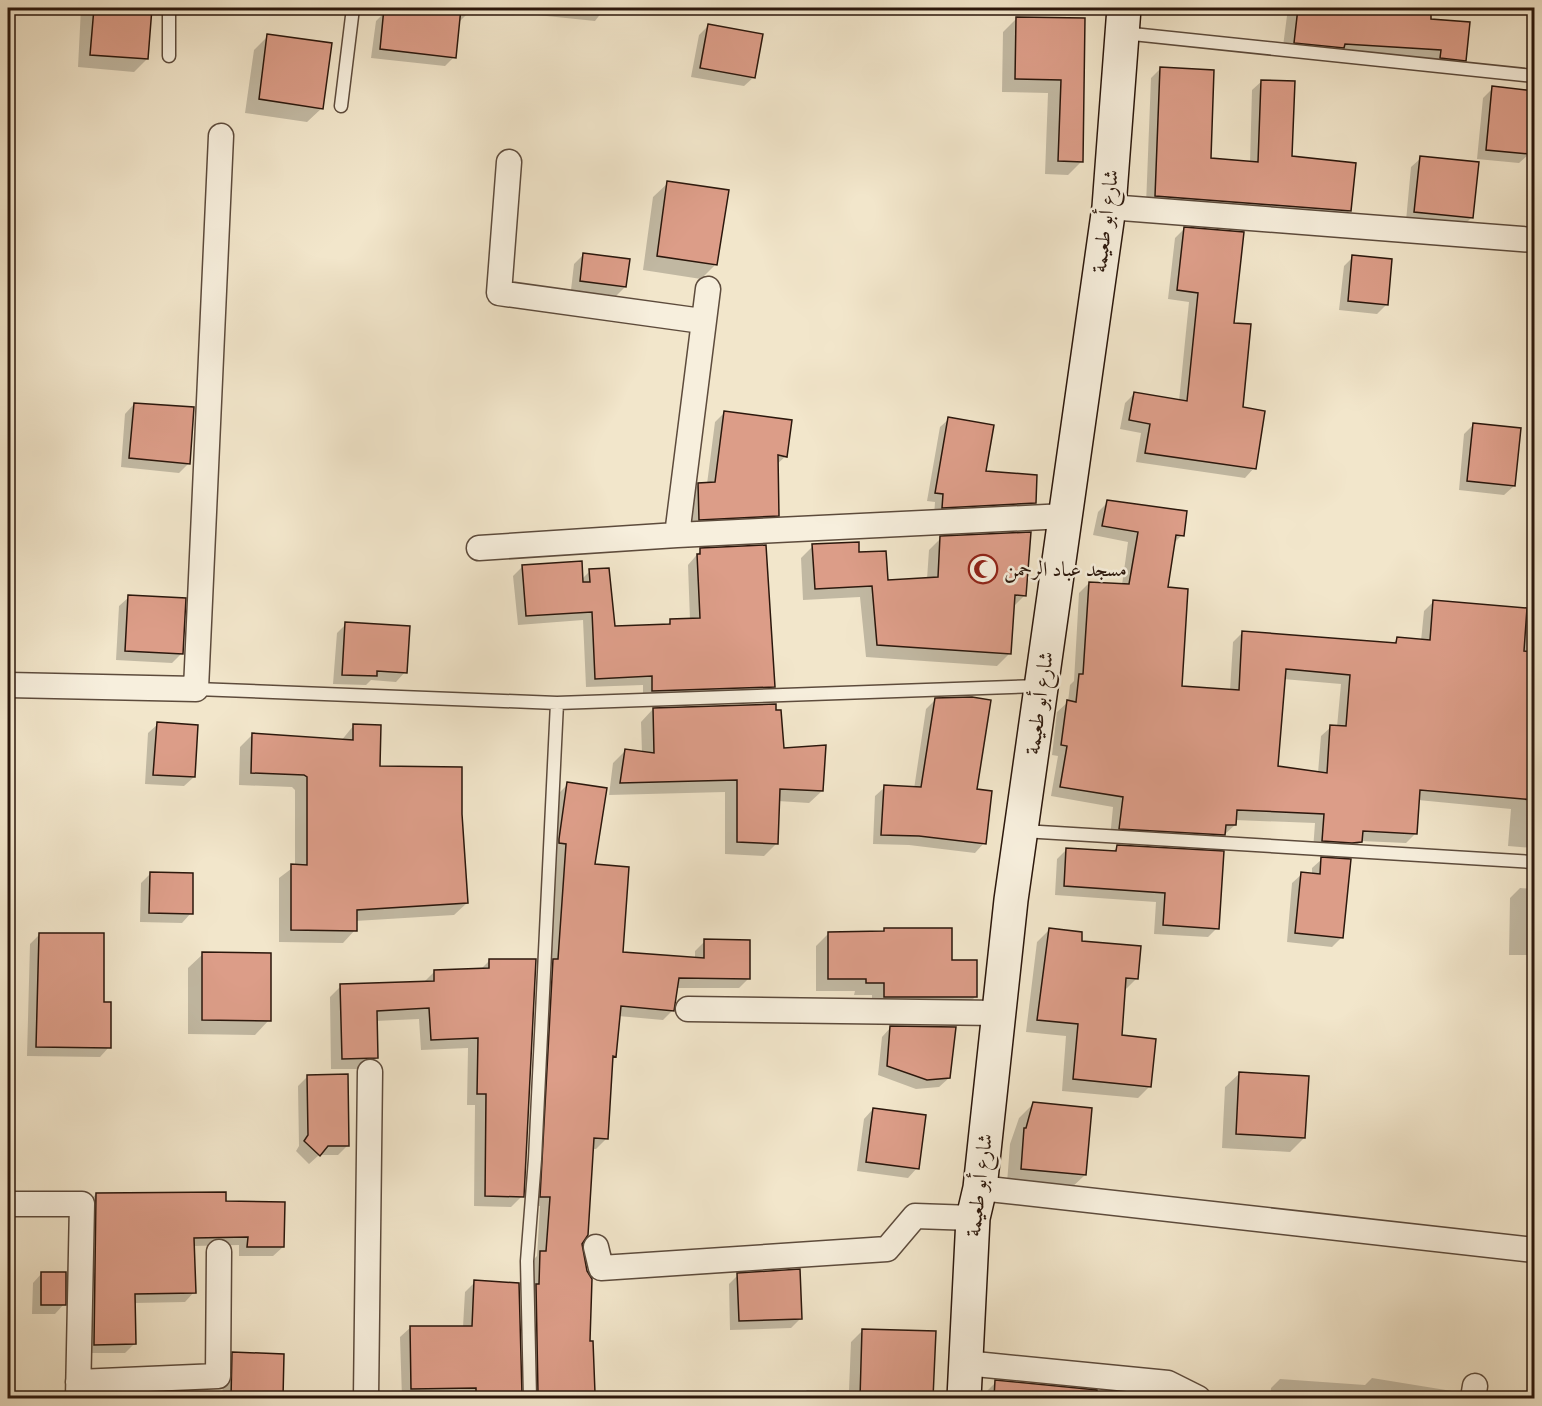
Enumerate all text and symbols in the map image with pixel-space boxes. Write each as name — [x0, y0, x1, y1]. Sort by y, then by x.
street label: شارع أبو طعيمة — [1084, 168, 1129, 275]
mosque icon: مسجد عباد الرحمن — [967, 553, 999, 585]
place label: مسجد عباد الرحمن — [1004, 556, 1127, 583]
street label: شارع أبو طعيمة — [1017, 649, 1064, 757]
street label: شارع أبو طعيمة — [958, 1132, 1003, 1239]

